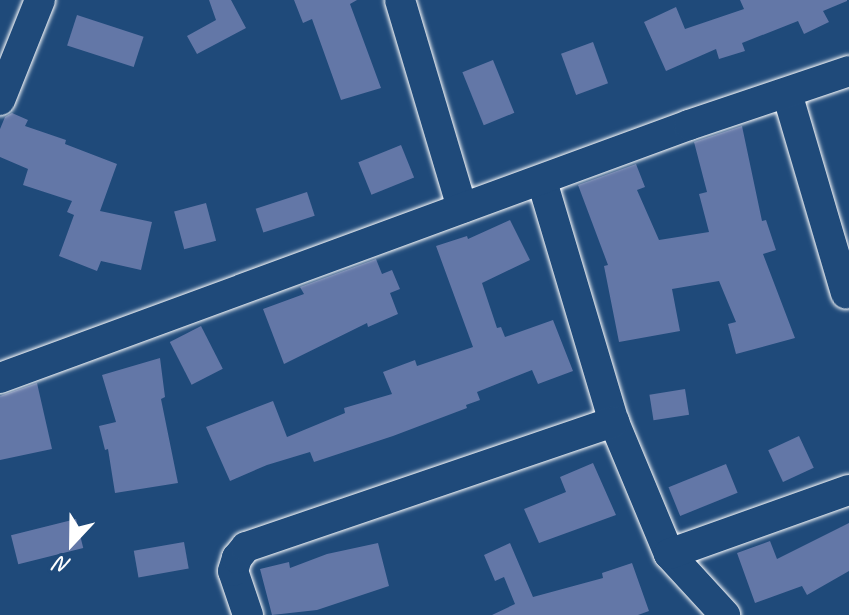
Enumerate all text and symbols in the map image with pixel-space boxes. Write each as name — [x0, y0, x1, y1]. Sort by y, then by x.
north arrow — [32, 503, 112, 583]
text: N — [51, 550, 75, 581]

